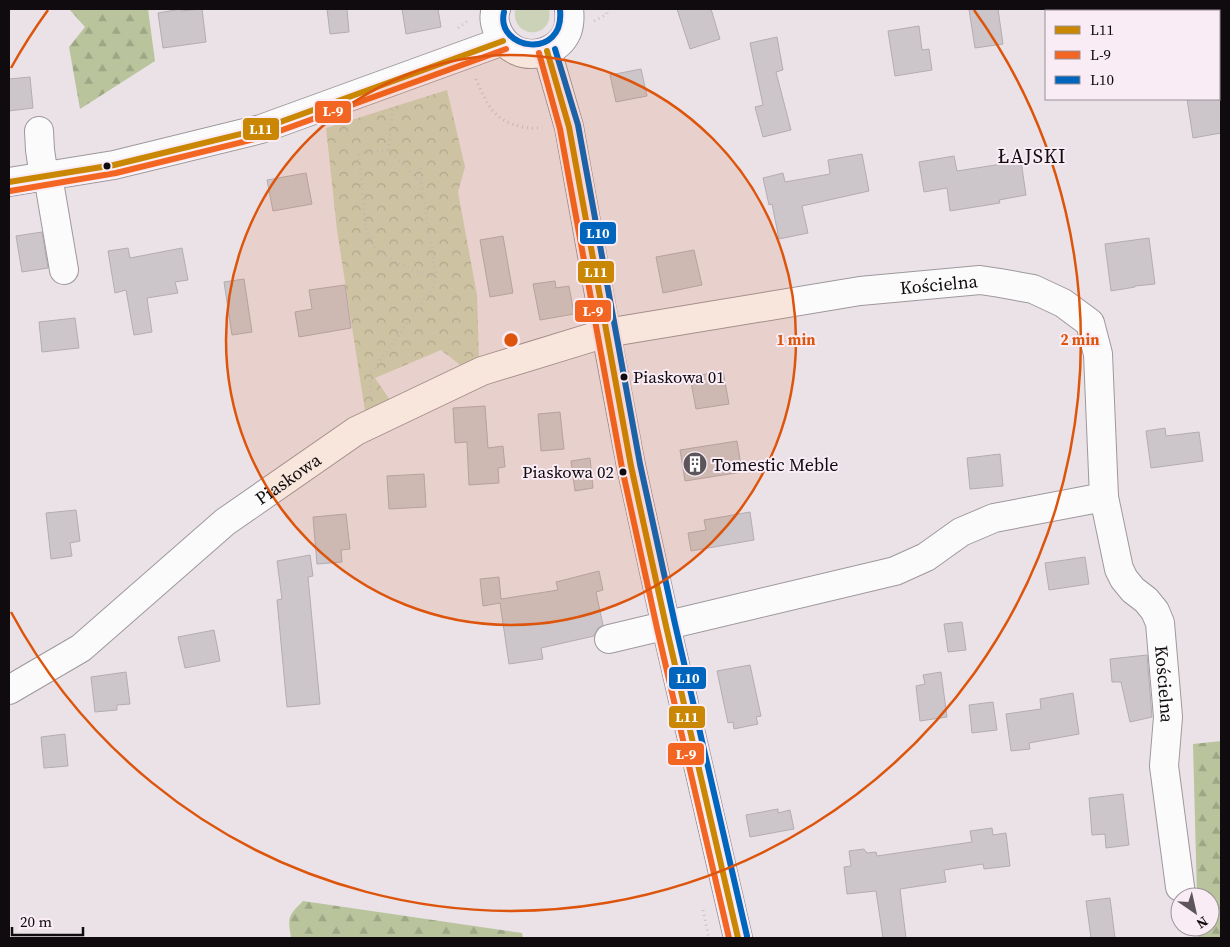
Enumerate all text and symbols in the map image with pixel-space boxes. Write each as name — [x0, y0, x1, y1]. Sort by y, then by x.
legend — [1045, 10, 1220, 100]
text: L11 — [1090, 19, 1114, 40]
text: L-9 — [1090, 44, 1111, 65]
text: L10 — [1090, 69, 1114, 90]
line badge: L-9 — [314, 100, 352, 124]
text: L-9 — [323, 101, 344, 121]
line badge: L11 — [242, 117, 280, 141]
text: L11 — [249, 119, 273, 139]
district label: ŁAJSKI — [998, 142, 1066, 170]
unlabelled marker — [102, 161, 112, 171]
line badge: L10 — [579, 221, 617, 245]
text: L10 — [586, 223, 610, 243]
line badge: L11 — [577, 260, 615, 284]
text: L11 — [584, 262, 608, 282]
street label: Kościelna — [899, 268, 980, 300]
line badge: L-9 — [574, 299, 612, 323]
text: L-9 — [583, 301, 604, 321]
text: 1 min — [777, 329, 815, 350]
text: 2 min — [1061, 329, 1099, 350]
centre of rings — [502, 331, 520, 349]
place label: Piaskowa 01 — [633, 365, 725, 389]
marker: Piaskowa 01 — [619, 372, 629, 382]
street label: Piaskowa — [250, 446, 326, 510]
building icon: Tomestic Meble — [682, 451, 708, 477]
place label: Tomestic Meble — [712, 452, 839, 477]
place label: Piaskowa 02 — [522, 460, 614, 484]
marker: Piaskowa 02 — [618, 467, 628, 477]
street label: Kościelna — [1149, 644, 1181, 725]
line badge: L10 — [668, 666, 707, 690]
text: L10 — [676, 668, 700, 688]
line badge: L11 — [668, 705, 706, 729]
text: L11 — [675, 707, 699, 727]
line badge: L-9 — [667, 742, 705, 766]
text: L-9 — [676, 744, 697, 764]
north arrow — [1170, 887, 1220, 937]
scale bar — [12, 904, 84, 936]
text: 20 m — [20, 911, 52, 932]
text: N — [1192, 912, 1212, 934]

